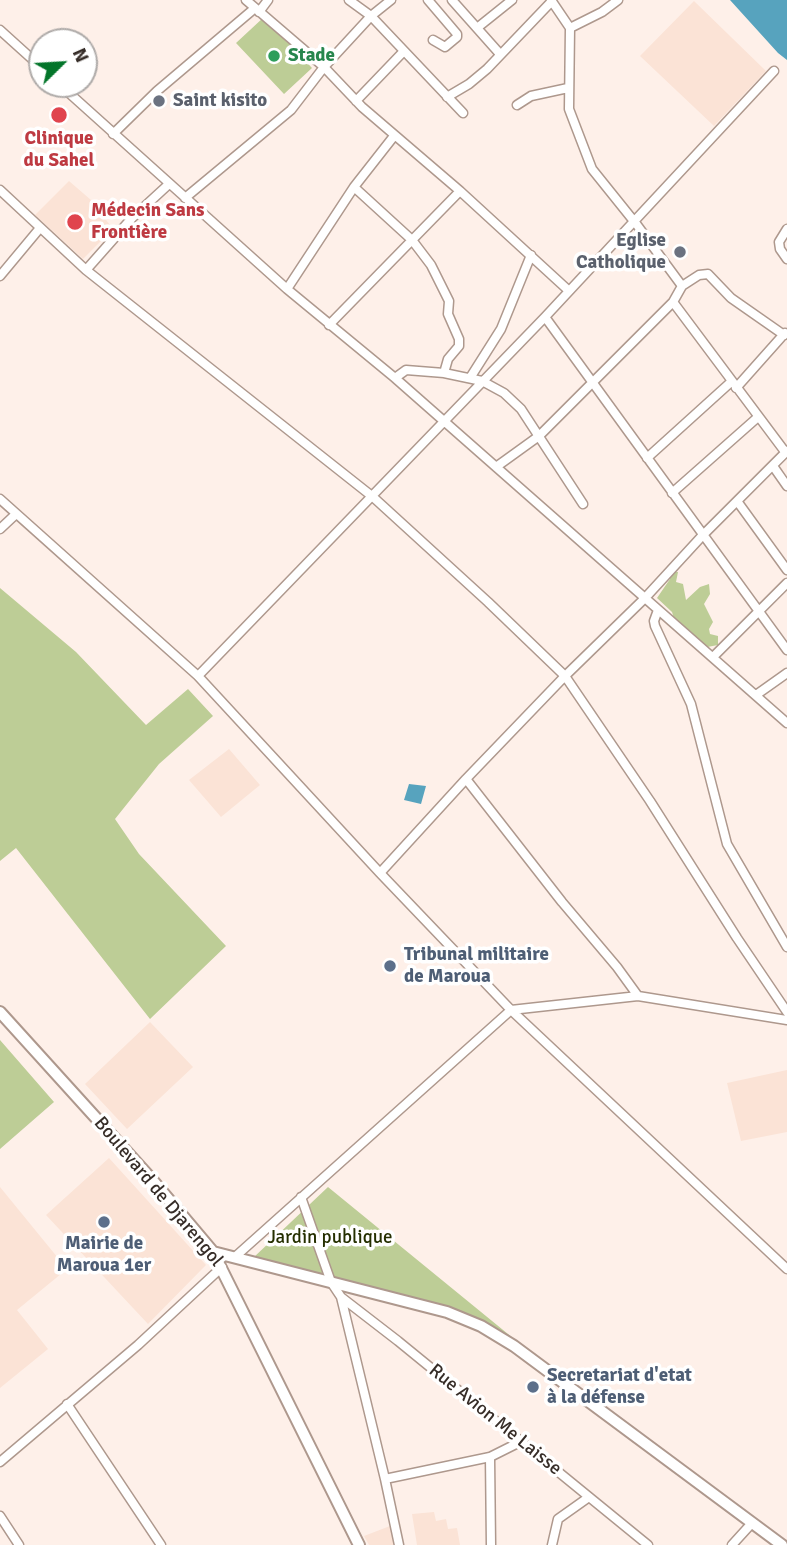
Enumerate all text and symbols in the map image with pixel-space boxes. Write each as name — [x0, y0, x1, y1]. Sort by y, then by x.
north arrow — [28, 28, 98, 98]
text: N — [67, 44, 94, 66]
place label: Stade — [288, 45, 335, 67]
marker: Stade — [266, 48, 282, 64]
place label: Saint kisito — [173, 90, 267, 112]
marker: Saint kisito — [151, 93, 167, 109]
marker: Clinique du Sahel — [49, 105, 69, 125]
place label: Clinique du Sahel — [24, 128, 94, 172]
place label: Médecin Sans Frontière — [91, 200, 205, 244]
marker: Médecin Sans Frontière — [65, 212, 85, 232]
place label: Eglise Catholique — [576, 230, 666, 274]
marker: Eglise Catholique — [672, 244, 688, 260]
place label: Tribunal militaire de Maroua — [404, 944, 549, 988]
marker: Tribunal militaire de Maroua — [382, 958, 398, 974]
street label: Boulevard de Djarengol — [89, 1112, 227, 1272]
marker: Mairie de Maroua 1er — [96, 1214, 112, 1230]
park label: Jardin publique — [267, 1227, 393, 1249]
place label: Mairie de Maroua 1er — [57, 1233, 151, 1277]
street label: Rue Avion Me Laisse — [424, 1360, 566, 1480]
place label: Secretariat d'etat à la défense — [547, 1365, 692, 1409]
marker: Secretariat d'etat à la défense — [525, 1379, 541, 1395]

